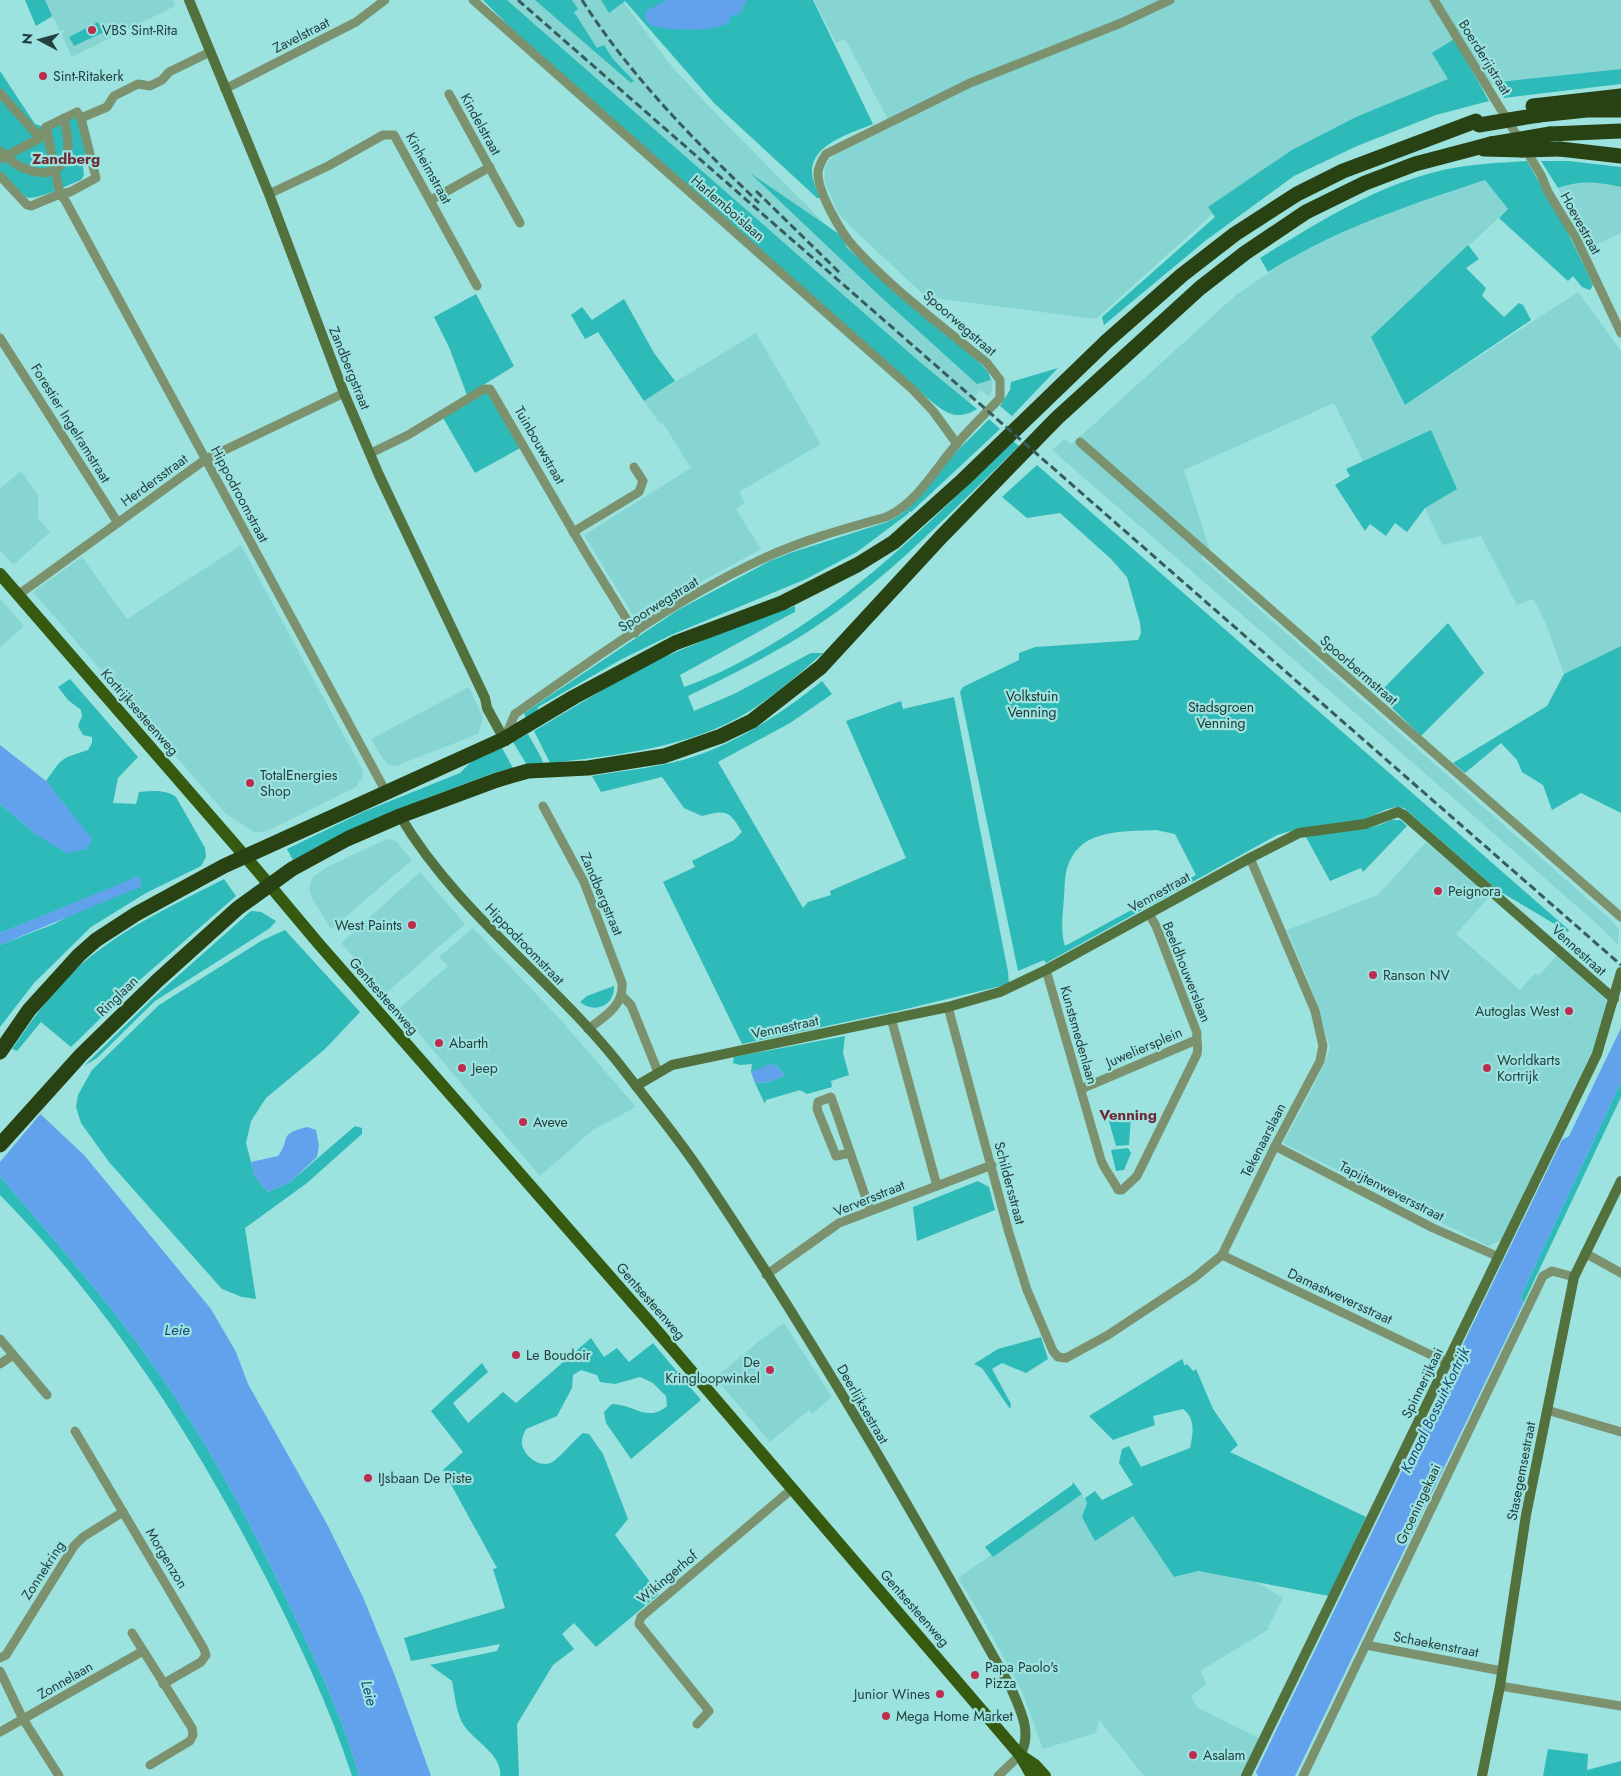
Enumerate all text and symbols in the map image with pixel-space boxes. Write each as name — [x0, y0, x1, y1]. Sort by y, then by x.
street label: Zavelstraat — [269, 12, 333, 58]
north arrow — [15, 15, 65, 65]
street label: Boerderijstraat — [1454, 16, 1516, 99]
place label: VBS Sint-Rita — [102, 20, 177, 40]
marker: VBS Sint-Rita — [86, 24, 98, 36]
text: N — [17, 32, 38, 45]
place label: Sint-Ritakerk — [53, 66, 124, 86]
marker: Sint-Ritakerk — [37, 70, 49, 82]
street label: Kindelstraat — [456, 89, 507, 159]
street label: Kinheimstraat — [401, 129, 457, 208]
district label: Zandberg — [32, 148, 100, 170]
street label: Harlemboislaan — [687, 170, 769, 246]
street label: Hoevestraat — [1556, 188, 1607, 258]
street label: Spoorwegstraat — [919, 286, 1001, 361]
street label: Zandbergstraat — [324, 323, 376, 413]
street label: Forestier Ingelramstraat — [26, 360, 116, 487]
street label: Tuinbouwstraat — [510, 402, 571, 488]
street label: Hippodroomstraat — [206, 442, 274, 546]
street label: Herdersstraat — [116, 449, 192, 511]
street label: Spoorwegstraat — [614, 571, 703, 637]
street label: Spoorbermstraat — [1316, 631, 1403, 710]
street label: Kortrijksesteenweg — [97, 664, 183, 760]
park label: Volkstuin Venning — [1006, 686, 1058, 722]
park label: Stadsgroen Venning — [1188, 697, 1254, 733]
place label: TotalEnergies Shop — [260, 765, 338, 801]
marker: TotalEnergies Shop — [244, 777, 256, 789]
street label: Zandbergstraat — [576, 850, 629, 939]
street label: Vennestraat — [1124, 866, 1194, 917]
place label: Peignora — [1448, 881, 1501, 901]
marker: Peignora — [1432, 885, 1444, 897]
street label: Hippodroomstraat — [481, 899, 570, 990]
place label: West Paints — [335, 915, 402, 935]
marker: West Paints — [406, 919, 418, 931]
street label: Beeldhouwerslaan — [1158, 919, 1216, 1025]
street label: Vennestraat — [1547, 920, 1611, 981]
street label: Gentsesteenweg — [345, 953, 423, 1039]
place label: Ranson NV — [1383, 965, 1451, 985]
marker: Ranson NV — [1367, 969, 1379, 981]
street label: Ringlaan — [92, 971, 142, 1021]
street label: Kunstsmedenlaan — [1055, 983, 1103, 1087]
place label: Autoglas West — [1475, 1001, 1560, 1021]
marker: Autoglas West — [1563, 1005, 1575, 1017]
street label: Vennestraat — [750, 1010, 821, 1044]
street label: Juweliersplein — [1101, 1022, 1185, 1073]
place label: Abarth — [449, 1033, 488, 1053]
marker: Abarth — [433, 1037, 445, 1049]
place label: Worldkarts Kortrijk — [1497, 1050, 1560, 1086]
place label: Jeep — [470, 1058, 498, 1078]
marker: Jeep — [456, 1062, 468, 1074]
marker: Worldkarts Kortrijk — [1481, 1062, 1493, 1074]
street label: Tekenaarslaan — [1236, 1099, 1290, 1181]
district label: Venning — [1098, 1104, 1157, 1126]
place label: Aveve — [533, 1112, 568, 1132]
marker: Aveve — [517, 1116, 529, 1128]
street label: Schildersstraat — [989, 1139, 1031, 1227]
street label: Tapijtenweversstraat — [1336, 1156, 1448, 1226]
street label: Verversstraat — [831, 1174, 908, 1221]
street label: Gentsesteenweg — [612, 1258, 690, 1344]
street label: Damastweversstraat — [1284, 1263, 1396, 1329]
water label: Leie — [164, 1319, 190, 1341]
water label: Kanaal Bossuit-Kortrijk — [1395, 1343, 1475, 1477]
street label: Spinnerijkaai — [1396, 1344, 1448, 1422]
place label: Le Boudoir — [526, 1345, 591, 1365]
marker: Le Boudoir — [510, 1349, 522, 1361]
place label: De Kringloopwinkel — [665, 1352, 760, 1388]
street label: Deerlijksestraat — [832, 1361, 894, 1448]
marker: De Kringloopwinkel — [764, 1364, 776, 1376]
street label: Stasegemsestraat — [1502, 1419, 1540, 1522]
street label: Groeningekaai — [1391, 1460, 1445, 1548]
place label: IJsbaan De Piste — [378, 1468, 472, 1488]
marker: IJsbaan De Piste — [362, 1472, 374, 1484]
street label: Morgenzon — [141, 1524, 193, 1592]
street label: Zonnekring — [16, 1537, 70, 1603]
street label: Wikingerhof — [632, 1545, 702, 1608]
street label: Gentsesteenweg — [876, 1565, 954, 1651]
street label: Schaekenstraat — [1391, 1626, 1481, 1662]
street label: Zonnelaan — [34, 1656, 96, 1704]
place label: Papa Paolo's Pizza — [985, 1657, 1059, 1693]
marker: Papa Paolo's Pizza — [969, 1669, 981, 1681]
water label: Leie — [355, 1678, 383, 1708]
place label: Junior Wines — [852, 1684, 930, 1704]
marker: Junior Wines — [934, 1688, 946, 1700]
place label: Mega Home Market — [896, 1706, 1013, 1726]
marker: Mega Home Market — [880, 1710, 892, 1722]
place label: Asalam — [1203, 1745, 1246, 1765]
marker: Asalam — [1187, 1749, 1199, 1761]

